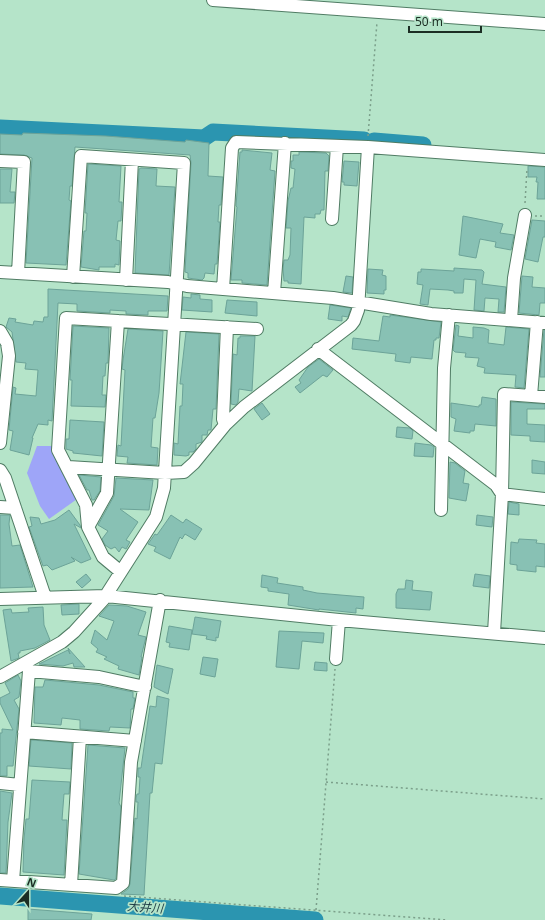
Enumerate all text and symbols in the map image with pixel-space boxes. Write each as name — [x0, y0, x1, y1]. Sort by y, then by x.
scale bar — [409, 8, 481, 34]
text: 50 m — [415, 13, 443, 30]
north arrow — [8, 872, 48, 912]
text: N — [25, 874, 39, 891]
water label: 大井川 — [126, 897, 166, 917]

